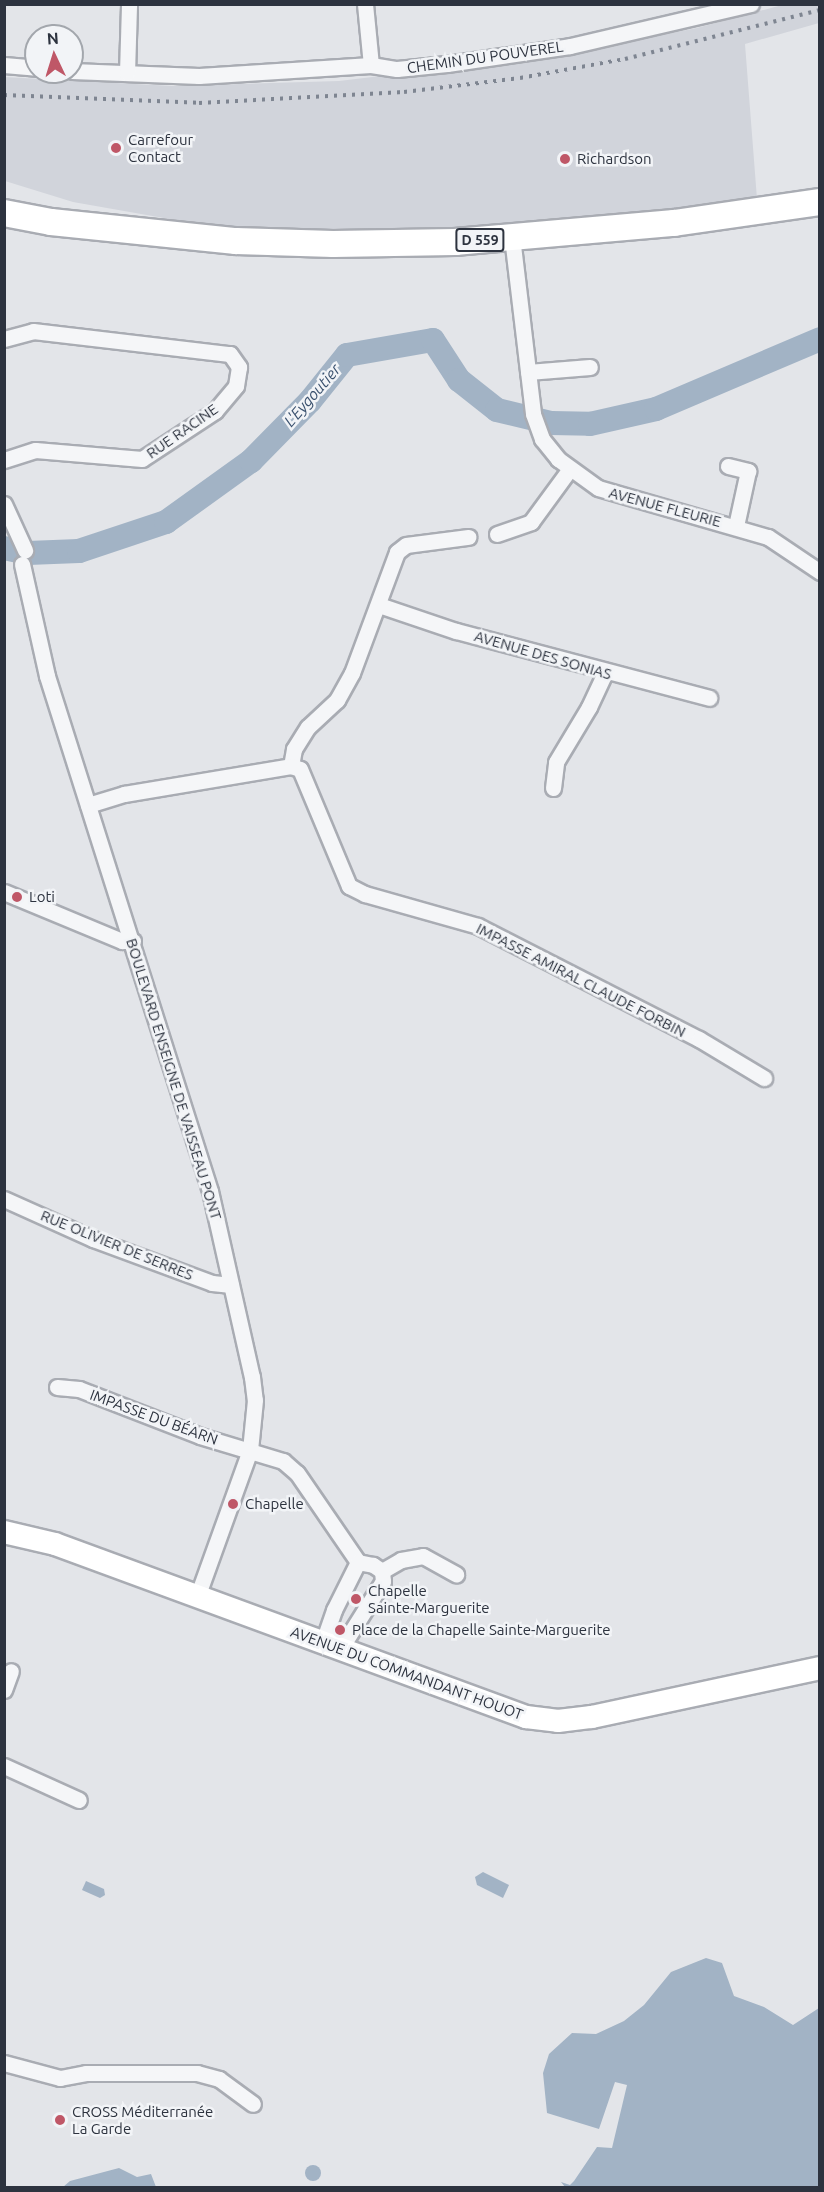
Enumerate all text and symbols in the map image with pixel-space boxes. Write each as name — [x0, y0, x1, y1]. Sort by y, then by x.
north arrow — [24, 24, 84, 84]
text: N — [46, 29, 59, 47]
street label: CHEMIN DU POUVEREL — [406, 37, 564, 77]
place label: Carrefour Contact — [128, 130, 193, 165]
marker: Carrefour Contact — [109, 141, 123, 155]
place label: Richardson — [577, 150, 652, 168]
marker: Richardson — [558, 152, 572, 166]
road number: D 559 — [454, 229, 506, 251]
water label: L'Eygoutier — [280, 360, 344, 430]
street label: RUE RACINE — [143, 400, 221, 462]
street label: AVENUE FLEURIE — [607, 483, 723, 531]
street label: AVENUE DES SONIAS — [472, 627, 614, 683]
place label: Loti — [29, 888, 55, 906]
marker: Loti — [10, 890, 24, 904]
street label: IMPASSE AMIRAL CLAUDE FORBIN — [473, 919, 689, 1041]
street label: BOULEVARD ENSEIGNE DE VAISSEAU PONT — [123, 936, 225, 1222]
street label: RUE OLIVIER DE SERRES — [38, 1206, 196, 1284]
street label: IMPASSE DU BÉARN — [87, 1385, 221, 1449]
place label: Chapelle — [245, 1495, 304, 1513]
marker: Chapelle — [226, 1497, 240, 1511]
place label: Chapelle Sainte-Marguerite — [368, 1581, 490, 1616]
marker: Chapelle Sainte-Marguerite — [349, 1592, 363, 1606]
place label: Place de la Chapelle Sainte-Marguerite — [352, 1621, 611, 1639]
street label: AVENUE DU COMMANDANT HOUOT — [288, 1622, 526, 1724]
marker: Place de la Chapelle Sainte-Marguerite — [333, 1623, 347, 1637]
place label: CROSS Méditerranée La Garde — [72, 2102, 213, 2137]
marker: CROSS Méditerranée La Garde — [53, 2113, 67, 2127]

